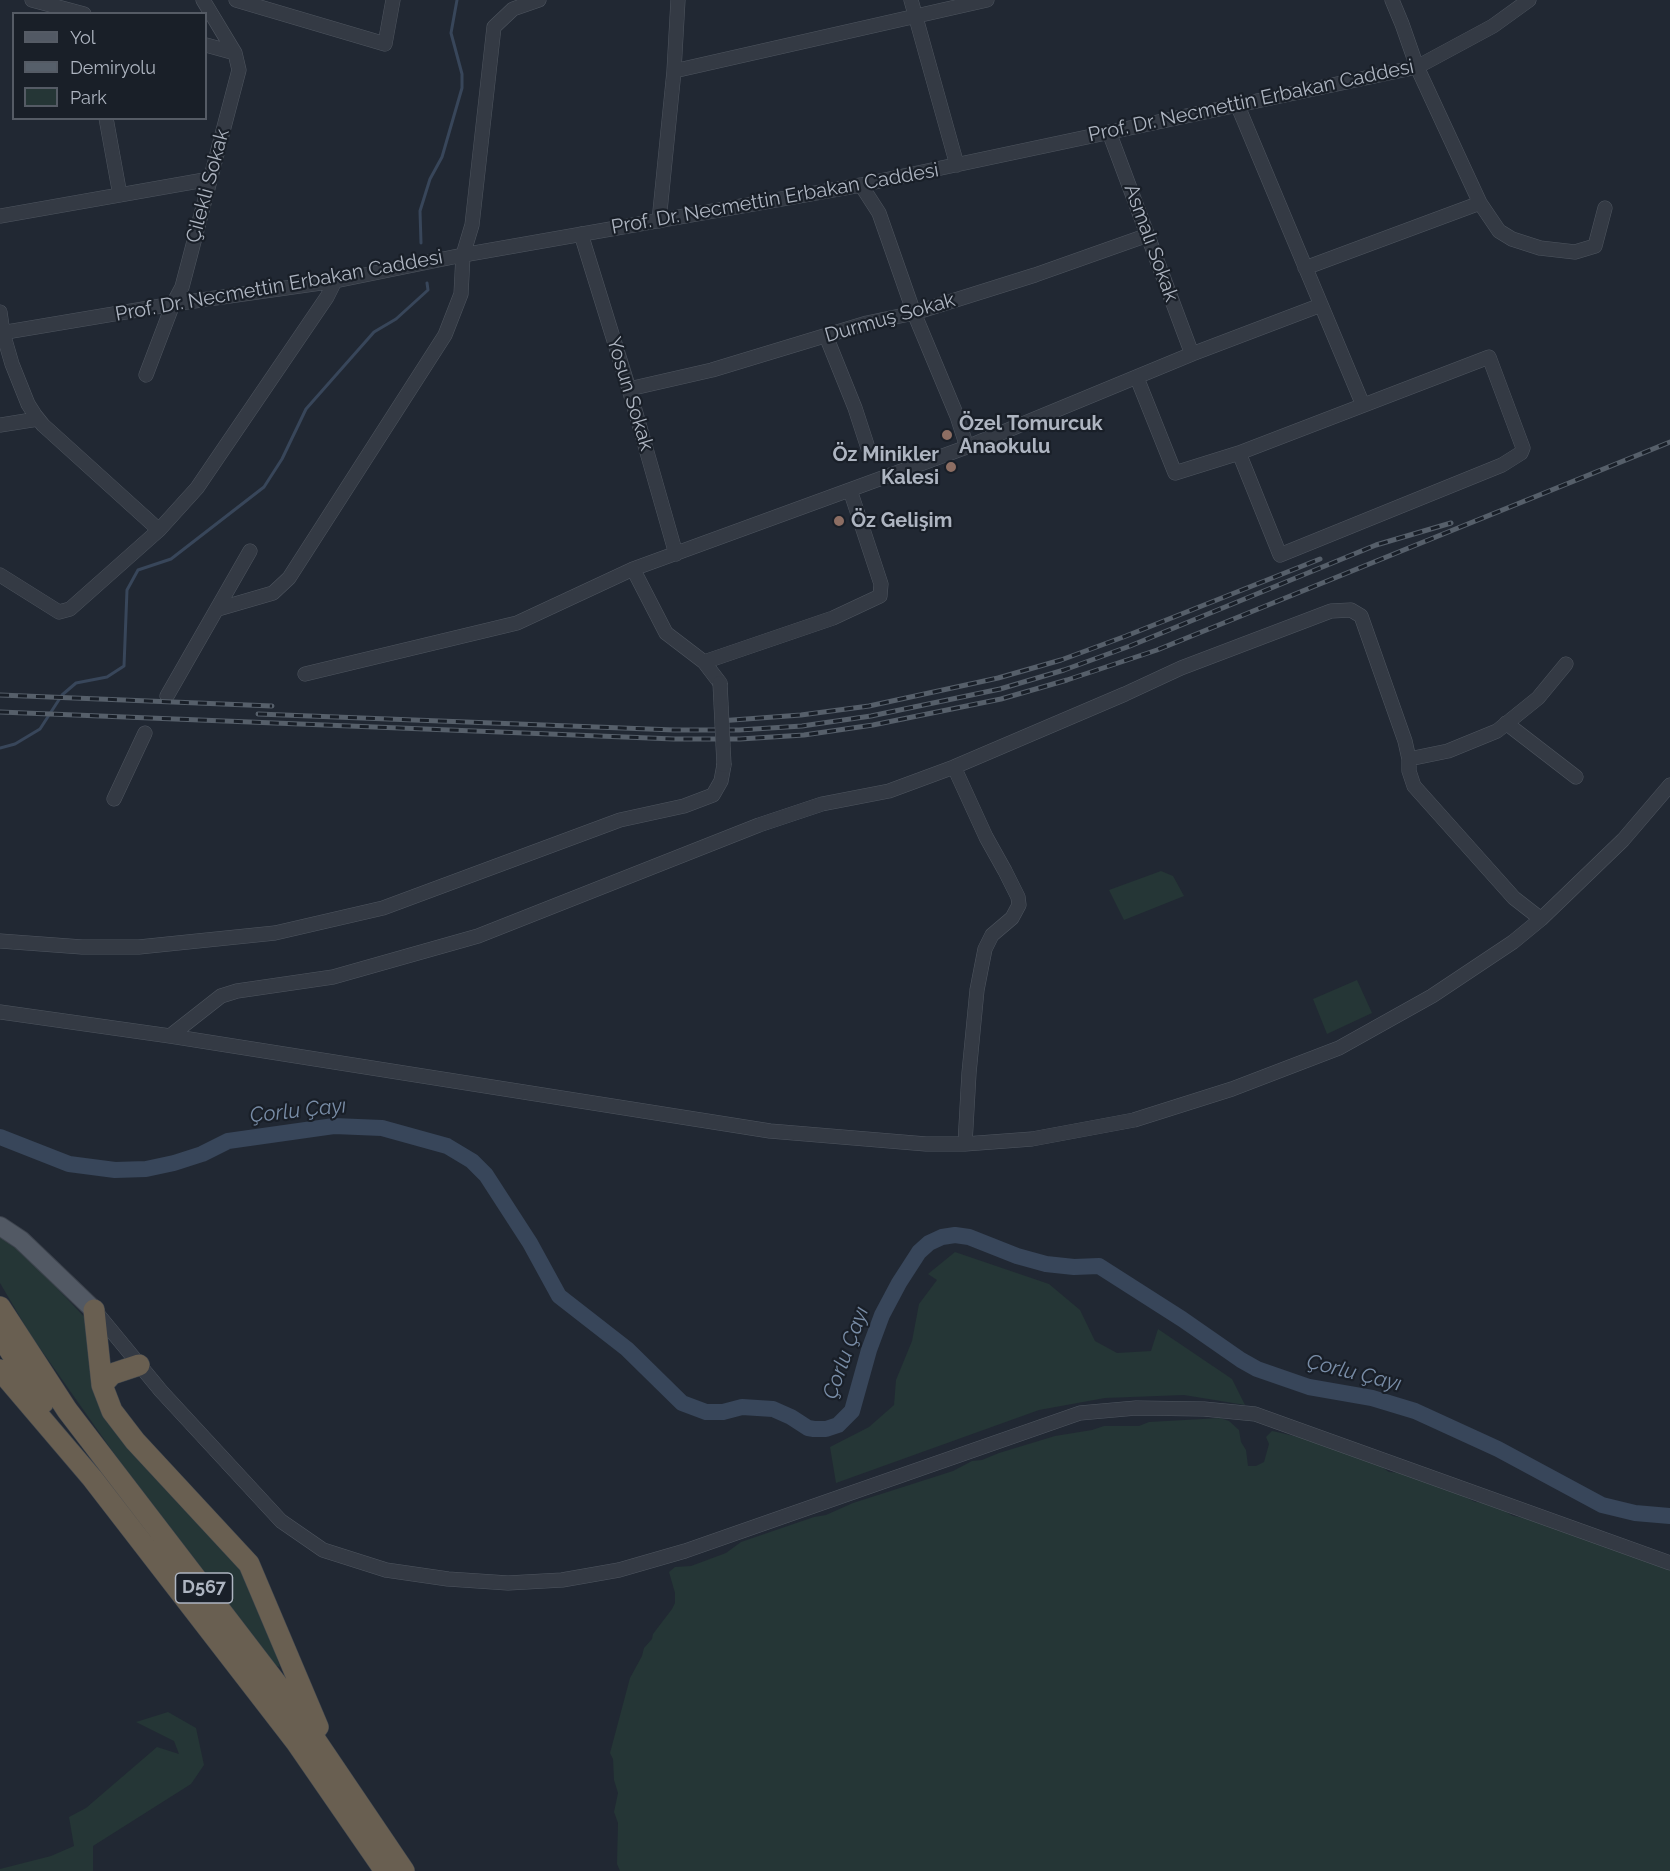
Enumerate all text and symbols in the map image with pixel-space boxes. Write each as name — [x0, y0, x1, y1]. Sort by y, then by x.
legend — [12, 12, 207, 120]
text: Yol — [70, 27, 96, 48]
street label: Prof. Dr. Necmettin Erbakan Caddesi — [1086, 55, 1416, 147]
text: Demiryolu — [70, 57, 156, 78]
text: Park — [70, 87, 107, 108]
street label: Çilekli Sokak — [181, 126, 235, 246]
street label: Prof. Dr. Necmettin Erbakan Caddesi — [609, 158, 941, 240]
street label: Asmalı Sokak — [1119, 181, 1183, 305]
street label: Prof. Dr. Necmettin Erbakan Caddesi — [113, 245, 445, 327]
street label: Durmuş Sokak — [822, 288, 958, 348]
street label: Yosun Sokak — [601, 334, 659, 454]
place label: Özel Tomurcuk Anaokulu — [959, 412, 1103, 459]
marker: Özel Tomurcuk Anaokulu — [940, 428, 954, 442]
place label: Öz Minikler Kalesi — [832, 443, 939, 490]
marker: Öz Minikler Kalesi — [944, 460, 958, 474]
place label: Öz Gelişim — [851, 509, 952, 533]
marker: Öz Gelişim — [832, 514, 846, 528]
water label: Çorlu Çayı — [249, 1093, 347, 1129]
water label: Çorlu Çayı — [818, 1303, 874, 1403]
water label: Çorlu Çayı — [1304, 1349, 1404, 1397]
road number: D567 — [176, 1573, 232, 1603]

